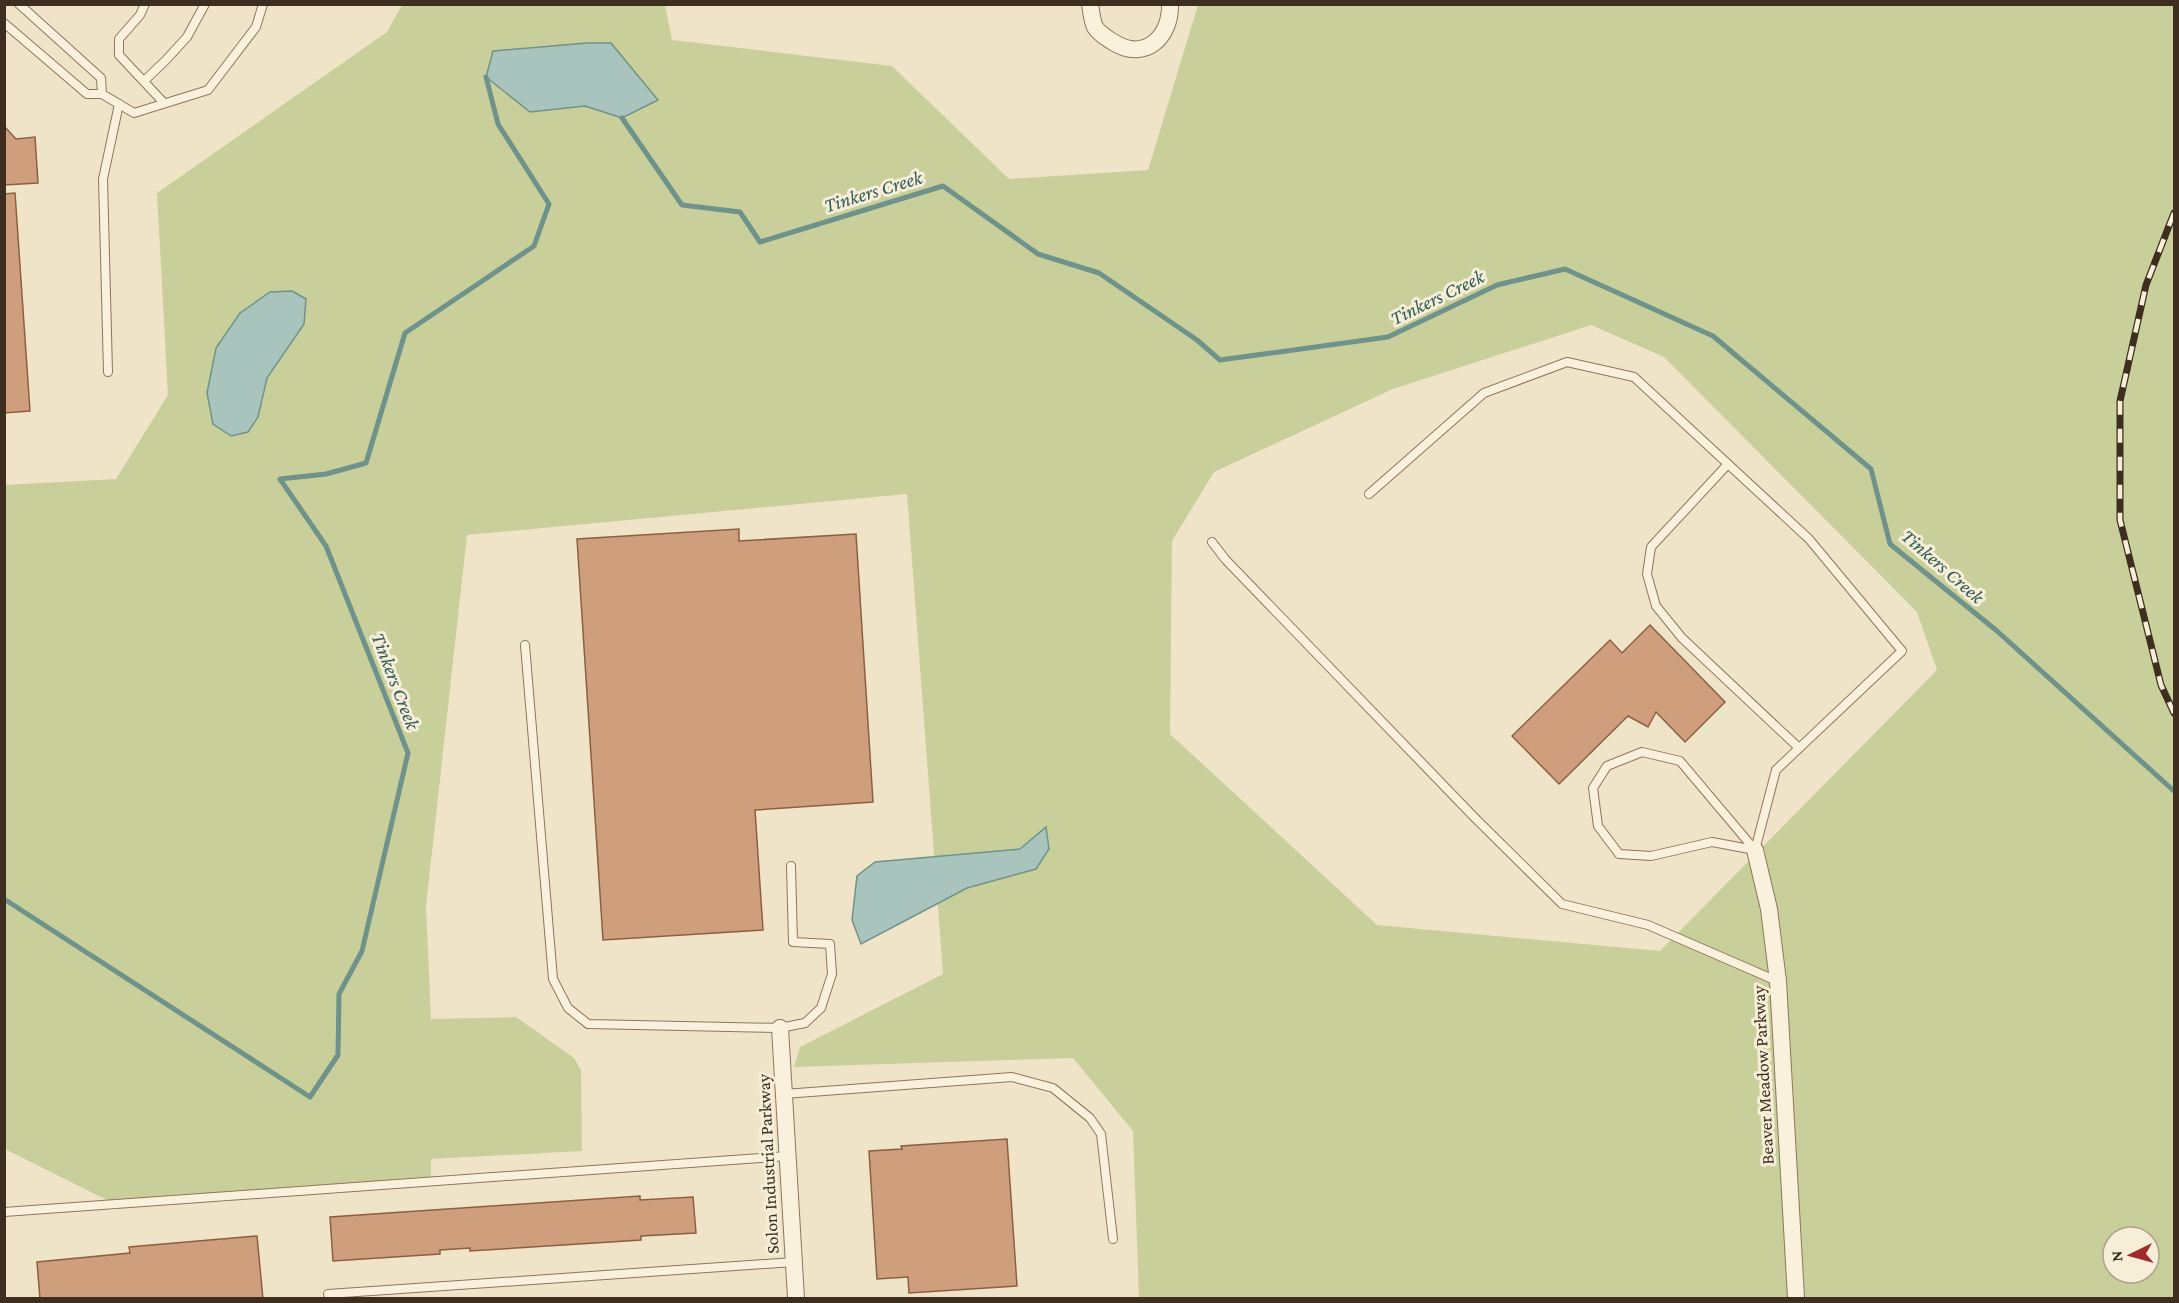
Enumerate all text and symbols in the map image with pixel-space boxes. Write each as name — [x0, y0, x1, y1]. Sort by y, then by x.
water label: Tinkers Creek — [821, 165, 926, 216]
water label: Tinkers Creek — [1387, 264, 1489, 329]
water label: Tinkers Creek — [1897, 524, 1990, 608]
water label: Tinkers Creek — [368, 630, 425, 734]
street label: Beaver Meadow Parkway — [1748, 984, 1778, 1165]
street label: Solon Industrial Parkway — [753, 1073, 783, 1254]
north arrow — [2101, 1225, 2161, 1285]
text: N — [2108, 1250, 2125, 1262]

